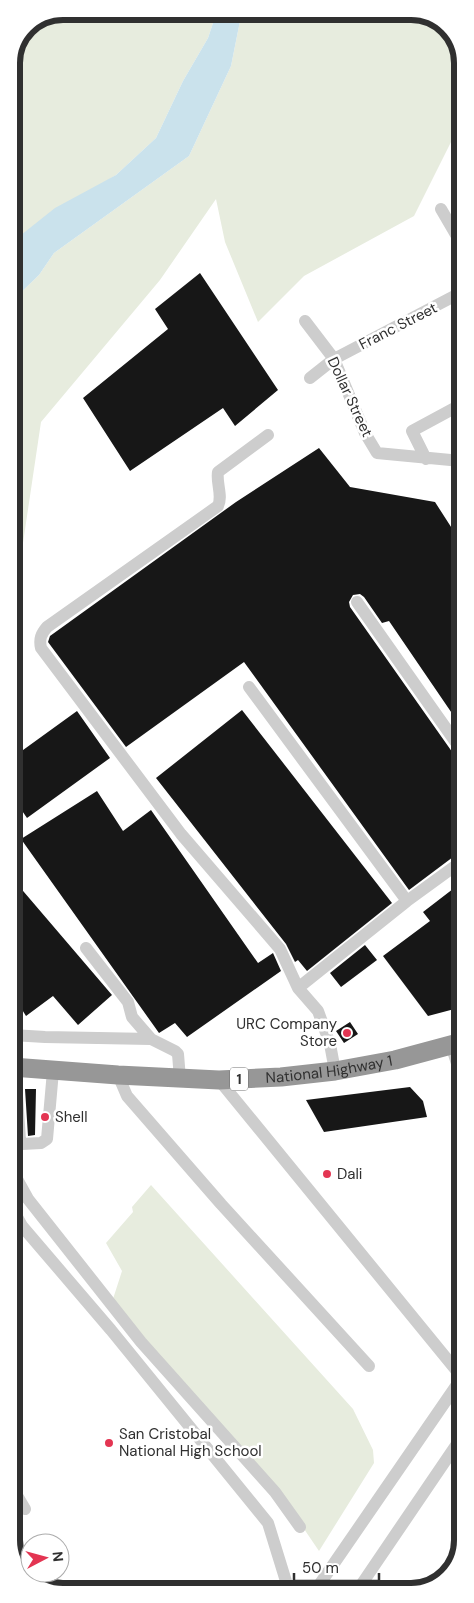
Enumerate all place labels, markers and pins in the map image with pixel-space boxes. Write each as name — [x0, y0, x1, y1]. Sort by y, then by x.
place label: URC Company Store — [236, 1014, 338, 1051]
marker: URC Company Store — [341, 1027, 353, 1039]
place label: Shell — [55, 1107, 88, 1127]
marker: Shell — [39, 1111, 51, 1123]
place label: Dali — [337, 1164, 362, 1184]
marker: Dali — [321, 1168, 333, 1180]
place label: San Cristobal National High School — [119, 1424, 262, 1461]
marker: San Cristobal National High School — [103, 1437, 115, 1449]

